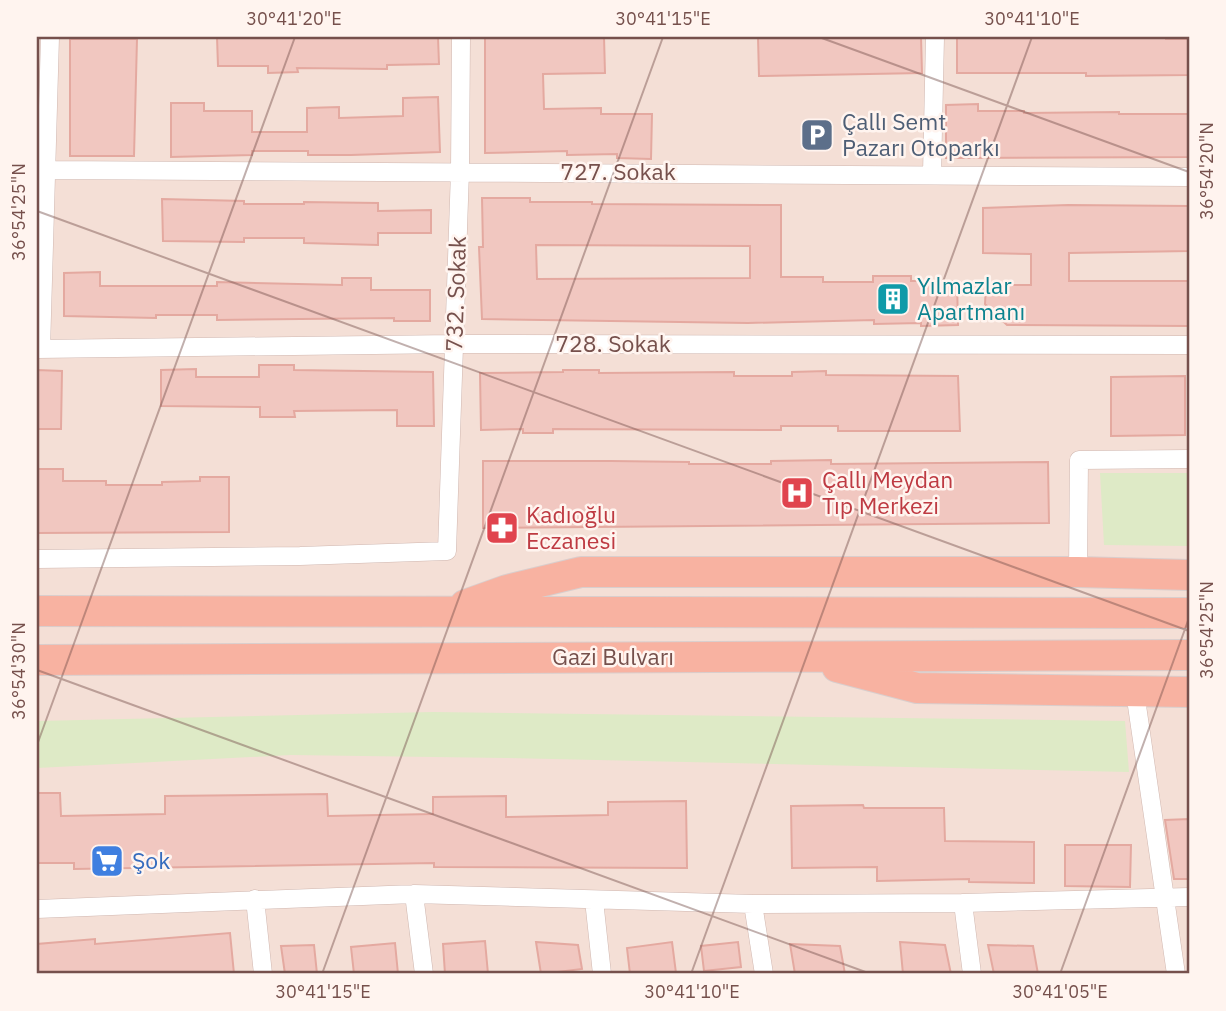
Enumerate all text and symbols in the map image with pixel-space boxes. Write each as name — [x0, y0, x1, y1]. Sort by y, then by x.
text: 30°41'20"E — [246, 7, 342, 30]
text: 30°41'15"E — [615, 7, 711, 30]
text: 30°41'10"E — [984, 7, 1080, 30]
place label: Çallı Semt Pazarı Otoparkı — [842, 106, 1000, 162]
parking icon: Çallı Semt Pazarı Otoparkı — [798, 116, 836, 154]
text: 36°54'20"N — [1195, 122, 1218, 220]
street label: 727. Sokak — [560, 156, 676, 186]
text: 36°54'25"N — [7, 163, 30, 261]
street label: 732. Sokak — [438, 236, 472, 352]
place label: Yılmazlar Apartmanı — [917, 270, 1025, 326]
building icon: Yılmazlar Apartmanı — [874, 280, 912, 318]
street label: 728. Sokak — [555, 328, 671, 358]
place label: Çallı Meydan Tıp Merkezi — [822, 464, 953, 520]
hospital icon: Çallı Meydan Tıp Merkezi — [778, 474, 816, 512]
place label: Kadıoğlu Eczanesi — [526, 499, 616, 555]
pharmacy icon: Kadıoğlu Eczanesi — [483, 509, 521, 547]
text: 36°54'25"N — [1195, 581, 1218, 679]
text: 36°54'30"N — [7, 622, 30, 720]
street label: Gazi Bulvarı — [552, 641, 674, 671]
supermarket icon: Şok — [88, 842, 126, 880]
place label: Şok — [132, 845, 170, 875]
text: 30°41'15"E — [275, 980, 371, 1003]
text: 30°41'10"E — [644, 980, 740, 1003]
text: 30°41'05"E — [1012, 980, 1108, 1003]

